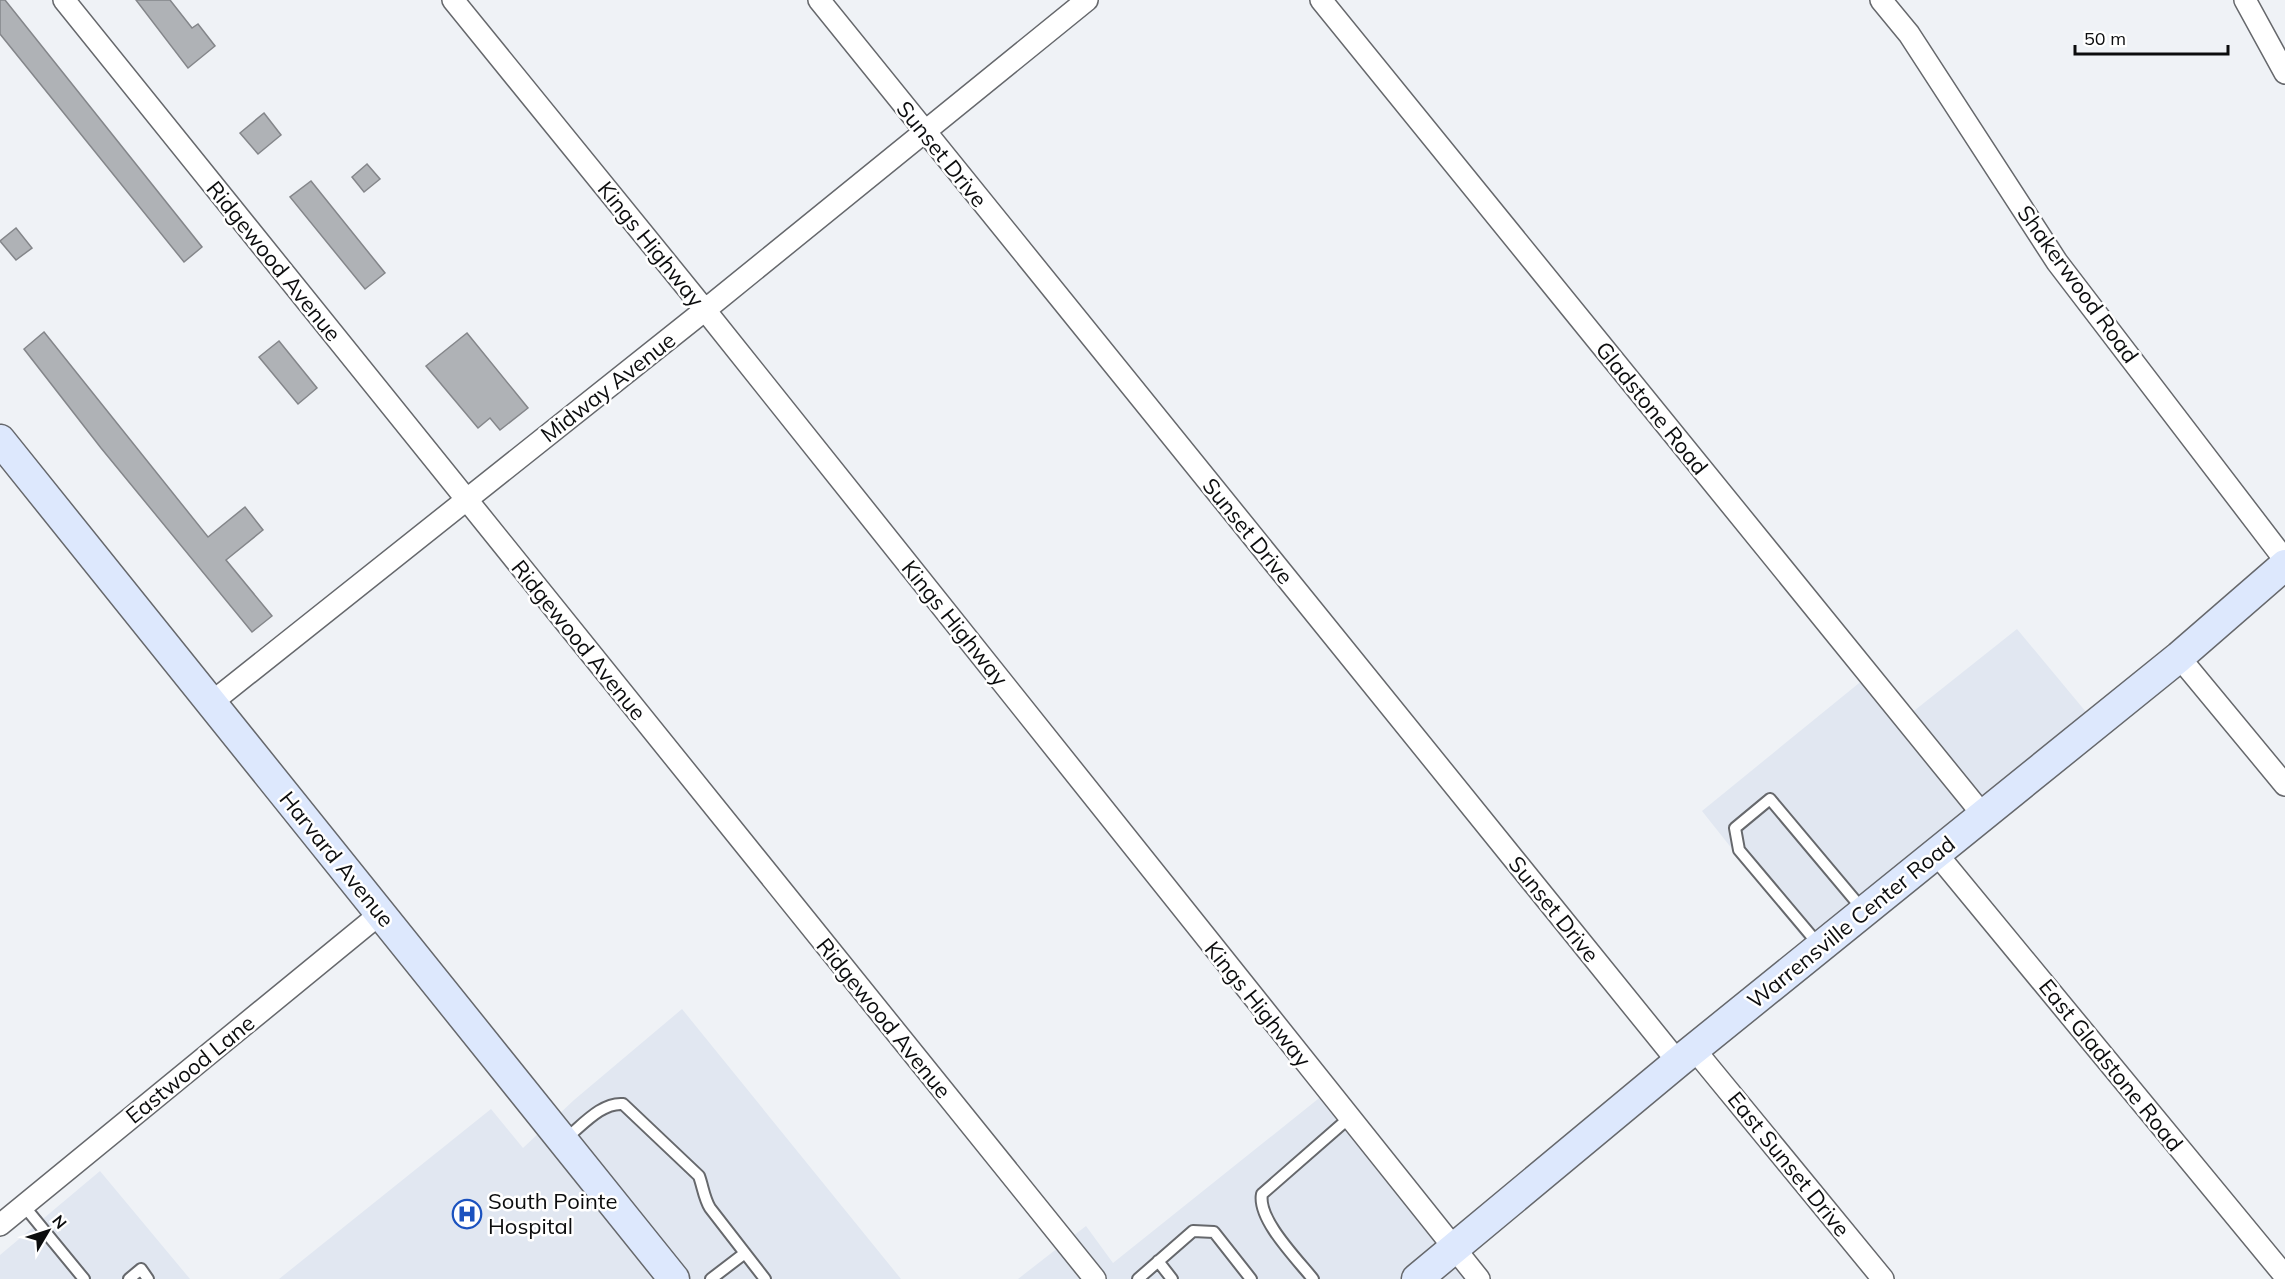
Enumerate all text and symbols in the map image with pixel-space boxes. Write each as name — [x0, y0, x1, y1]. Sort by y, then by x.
scale bar — [2075, 18, 2228, 56]
text: 50 m — [2084, 27, 2126, 50]
street label: Sunset Drive — [891, 95, 993, 213]
street label: Ridgewood Avenue — [201, 175, 347, 347]
street label: Kings Highway — [592, 175, 710, 313]
street label: Shakerwood Road — [2011, 200, 2145, 368]
street label: Midway Avenue — [535, 326, 681, 448]
street label: Gladstone Road — [1590, 336, 1714, 480]
street label: Sunset Drive — [1197, 472, 1299, 590]
street label: Ridgewood Avenue — [506, 554, 652, 726]
street label: Kings Highway — [896, 554, 1014, 692]
street label: Harvard Avenue — [274, 785, 400, 933]
street label: Warrensville Center Road — [1741, 830, 1961, 1014]
street label: Sunset Drive — [1503, 850, 1605, 968]
street label: Ridgewood Avenue — [811, 932, 957, 1104]
street label: Kings Highway — [1199, 935, 1317, 1073]
street label: East Gladstone Road — [2033, 973, 2189, 1157]
street label: Eastwood Lane — [120, 1009, 260, 1129]
street label: East Sunset Drive — [1722, 1086, 1856, 1242]
place label: South Pointe Hospital — [488, 1187, 617, 1240]
hospital icon: South Pointe Hospital — [451, 1198, 483, 1230]
north arrow — [18, 1201, 78, 1261]
text: N — [48, 1211, 71, 1233]

